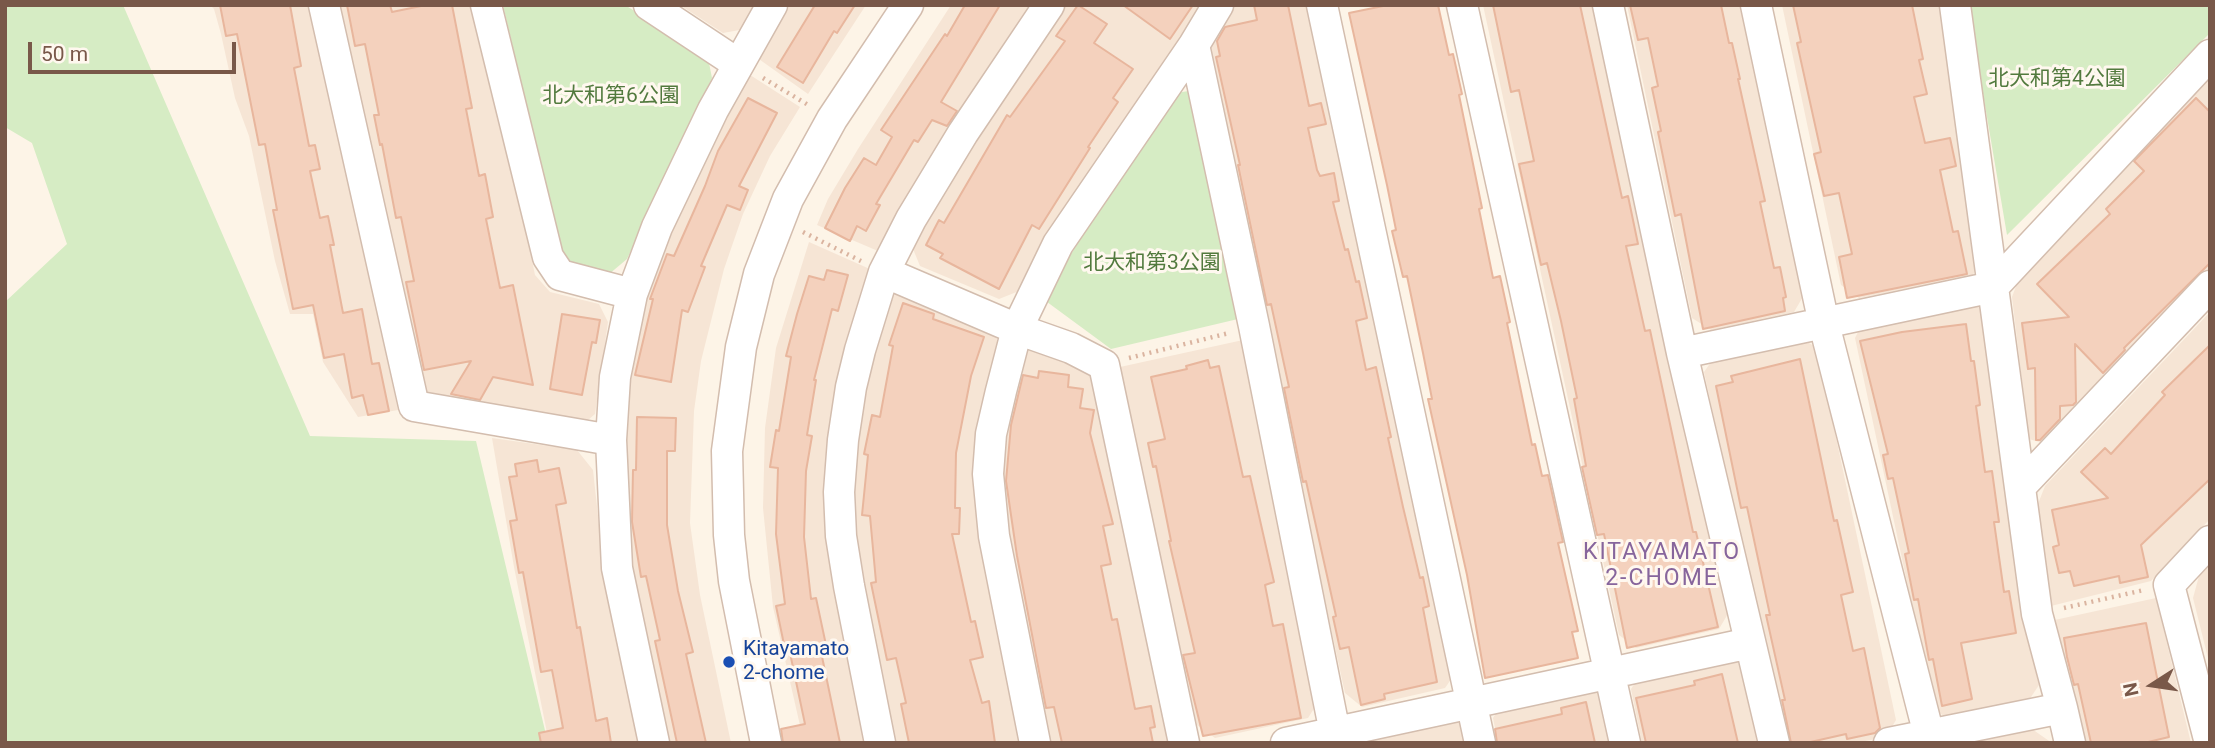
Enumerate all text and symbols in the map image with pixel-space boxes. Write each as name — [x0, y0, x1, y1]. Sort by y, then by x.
scale bar — [32, 28, 240, 72]
text: 50 m — [41, 42, 88, 66]
park label: 北大和第4公園 — [1988, 67, 2126, 93]
park label: 北大和第6公園 — [542, 84, 680, 110]
park label: 北大和第3公園 — [1083, 251, 1221, 277]
district label: KITAYAMATO 2-CHOME — [1584, 539, 1740, 593]
place label: Kitayamato 2-chome — [743, 637, 849, 687]
north arrow — [2117, 650, 2187, 720]
marker: Kitayamato 2-chome — [721, 654, 737, 670]
text: N — [2118, 681, 2144, 698]

